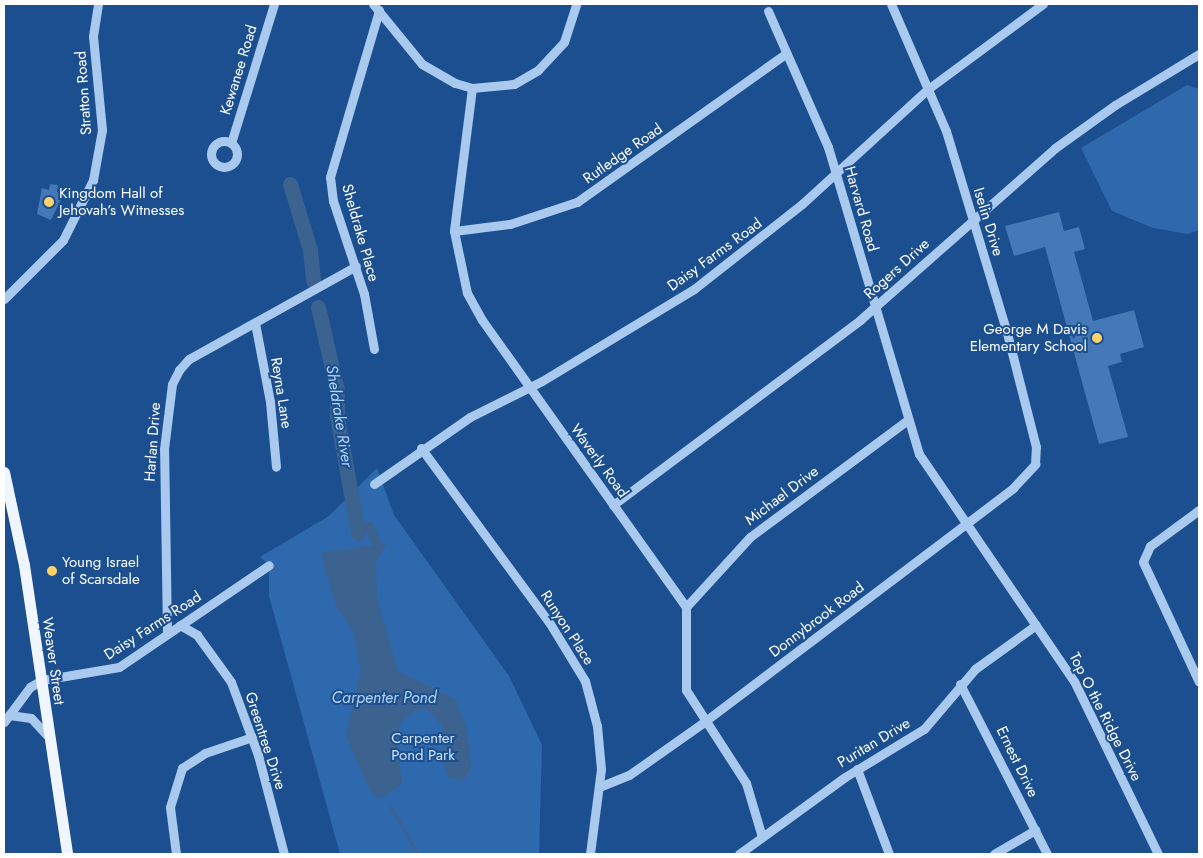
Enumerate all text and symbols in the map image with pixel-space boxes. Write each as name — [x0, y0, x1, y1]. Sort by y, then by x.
street label: Kewanee Road — [217, 23, 261, 117]
street label: Stratton Road — [72, 50, 96, 136]
street label: Rutledge Road — [580, 120, 666, 188]
street label: Harvard Road — [840, 164, 882, 254]
street label: Sheldrake Place — [337, 182, 383, 284]
place label: Kingdom Hall of Jehovah’s Witnesses — [59, 184, 184, 219]
street label: Iselin Drive — [969, 186, 1007, 258]
marker: Kingdom Hall of Jehovah’s Witnesses — [43, 196, 55, 208]
street label: Daisy Farms Road — [664, 215, 766, 295]
street label: Rogers Drive — [861, 235, 933, 303]
place label: George M Davis Elementary School — [970, 320, 1087, 355]
marker: George M Davis Elementary School — [1091, 332, 1103, 344]
street label: Reyna Lane — [267, 356, 295, 430]
water label: Sheldrake River — [321, 363, 357, 469]
street label: Harlan Drive — [141, 402, 165, 482]
street label: Waverly Road — [566, 421, 632, 501]
street label: Michael Drive — [742, 463, 822, 529]
place label: Young Israel of Scarsdale — [62, 553, 140, 588]
marker: Young Israel of Scarsdale — [46, 565, 58, 577]
street label: Donnybrook Road — [766, 579, 868, 661]
street label: Daisy Farms Road — [101, 588, 205, 664]
street label: Runyon Place — [536, 588, 598, 668]
street label: Weaver Street — [38, 616, 68, 706]
street label: Top O the Ridge Drive — [1065, 650, 1145, 784]
water label: Carpenter Pond — [331, 688, 437, 708]
street label: Greentree Drive — [241, 690, 289, 792]
street label: Puritan Drive — [834, 714, 914, 772]
street label: Ernest Drive — [992, 724, 1042, 800]
park label: Carpenter Pond Park — [391, 729, 455, 764]

